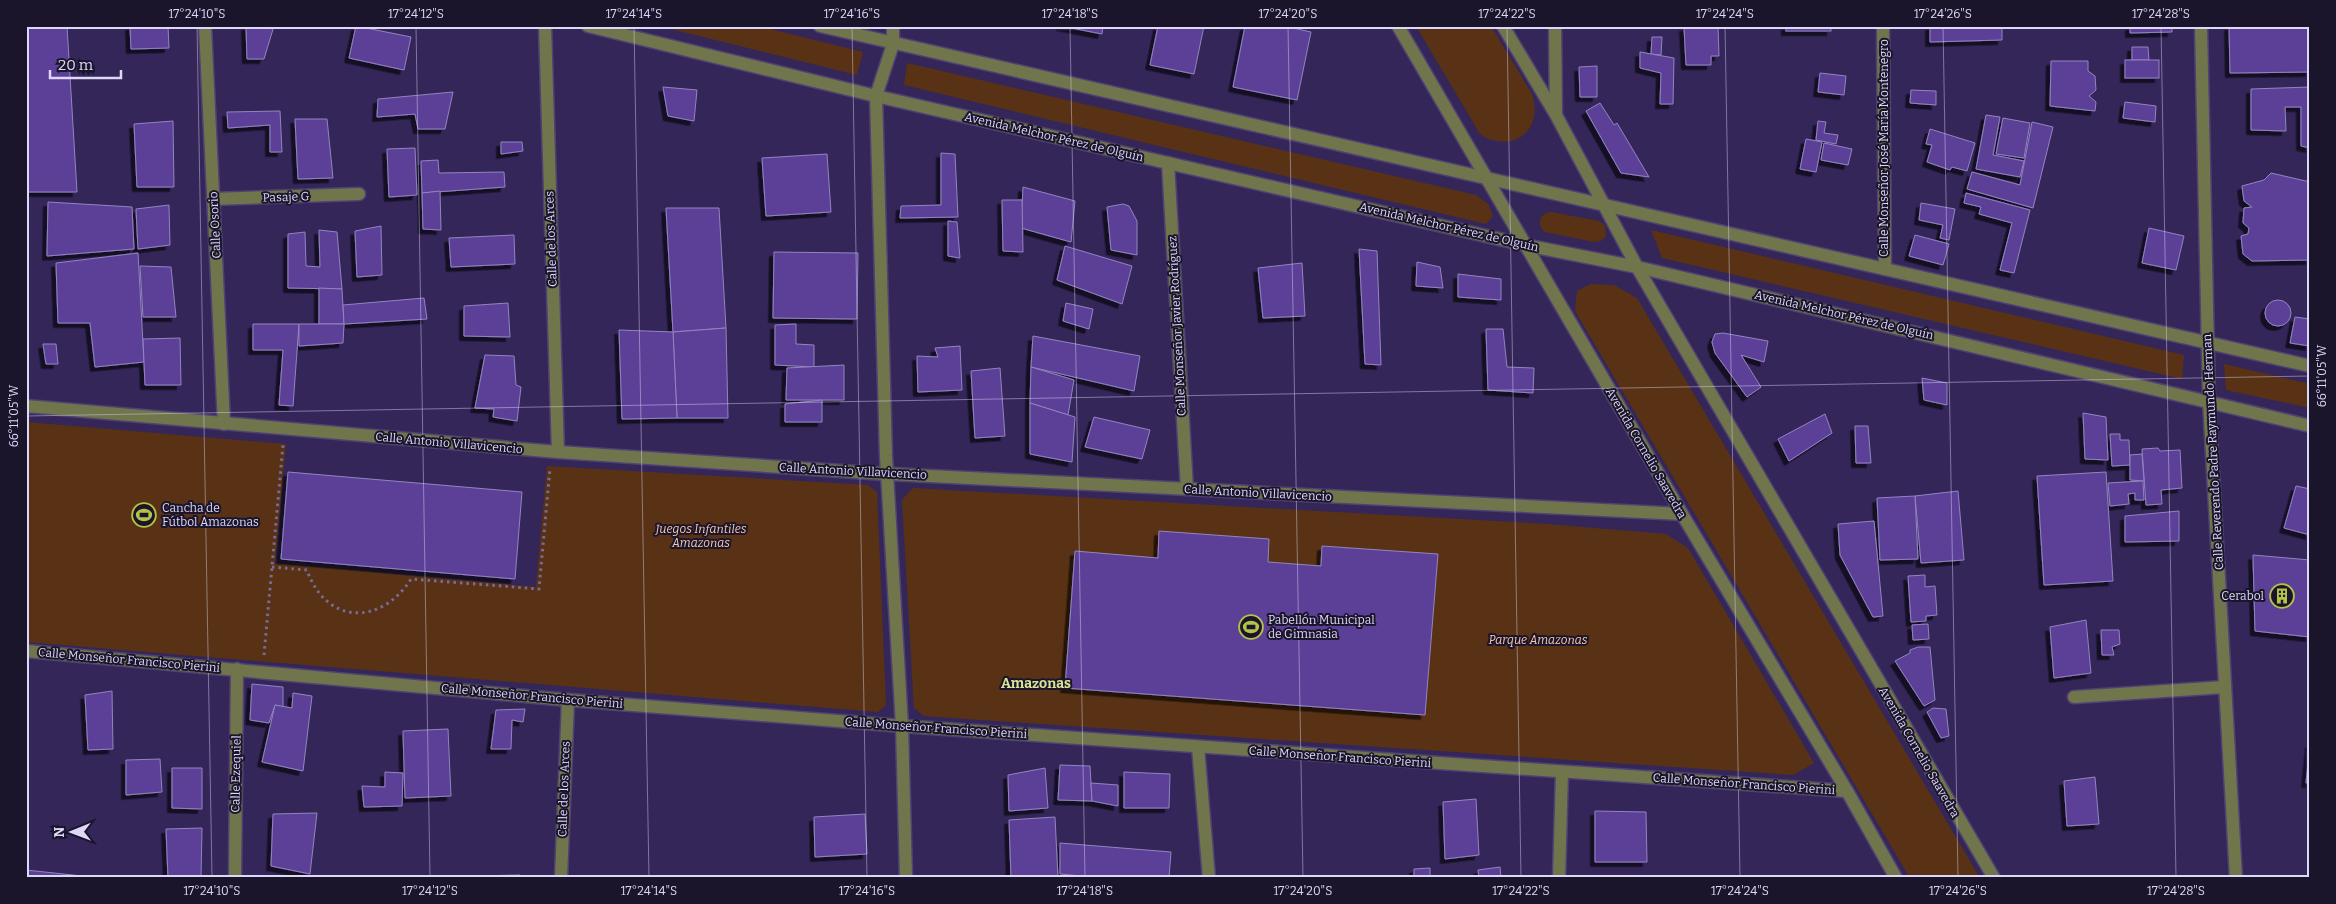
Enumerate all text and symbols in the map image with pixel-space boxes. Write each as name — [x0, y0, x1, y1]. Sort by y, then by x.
text: 17°24'10"S — [168, 7, 226, 21]
text: 17°24'12"S — [388, 7, 444, 21]
text: 17°24'14"S — [606, 7, 662, 21]
text: 17°24'16"S — [824, 7, 880, 21]
text: 17°24'18"S — [1042, 7, 1098, 21]
text: 17°24'20"S — [1259, 7, 1317, 21]
text: 17°24'22"S — [1478, 7, 1536, 21]
text: 17°24'24"S — [1696, 7, 1754, 21]
text: 17°24'26"S — [1914, 7, 1972, 21]
text: 17°24'28"S — [2132, 7, 2190, 21]
street label: Calle Monseñor José María Montenegro — [1877, 39, 1891, 257]
scale bar — [50, 48, 121, 80]
text: 20 m — [58, 56, 94, 74]
street label: Avenida Melchor Pérez de Olguín — [963, 110, 1145, 165]
street label: Pasaje G — [262, 189, 310, 205]
street label: Calle Osorio — [206, 191, 224, 259]
street label: Calle de los Arces — [542, 191, 560, 287]
street label: Avenida Melchor Pérez de Olguín — [1358, 200, 1540, 255]
street label: Calle Monseñor Javier Rodríguez — [1165, 235, 1189, 416]
street label: Avenida Melchor Pérez de Olguín — [1753, 288, 1935, 343]
street label: Calle Reverendo Padre Raymundo Herman — [2200, 333, 2226, 570]
text: 66°11'05"W — [2315, 344, 2329, 407]
text: 66°11'05"W — [7, 384, 21, 447]
street label: Avenida Cornelio Saavedra — [1603, 385, 1689, 521]
street label: Calle Antonio Villavicencio — [375, 430, 523, 456]
street label: Calle Antonio Villavicencio — [779, 460, 927, 482]
street label: Calle Antonio Villavicencio — [1184, 482, 1332, 504]
place label: Cancha de Fútbol Amazonas — [162, 501, 259, 529]
sports icon: Cancha de Fútbol Amazonas — [131, 502, 157, 528]
park label: Juegos Infantiles Amazonas — [655, 522, 747, 550]
building icon: Cerabol — [2269, 583, 2295, 609]
place label: Cerabol — [2221, 589, 2265, 603]
place label: Pabellón Municipal de Gimnasia — [1268, 613, 1375, 641]
sports icon: Pabellón Municipal de Gimnasia — [1238, 614, 1264, 640]
park label: Parque Amazonas — [1489, 633, 1588, 647]
street label: Calle Monseñor Francisco Pierini — [37, 645, 221, 675]
district label: Amazonas — [1001, 675, 1071, 692]
street label: Calle Monseñor Francisco Pierini — [440, 681, 624, 711]
street label: Avenida Cornelio Saavedra — [1876, 684, 1962, 820]
street label: Calle Monseñor Francisco Pierini — [844, 715, 1028, 741]
street label: Calle Ezequiel — [228, 735, 244, 813]
street label: Calle de los Arces — [555, 741, 573, 837]
street label: Calle Monseñor Francisco Pierini — [1248, 744, 1432, 770]
street label: Calle Monseñor Francisco Pierini — [1652, 771, 1836, 797]
north arrow — [48, 806, 98, 856]
text: N — [51, 826, 68, 838]
text: 17°24'10"S — [183, 884, 241, 898]
text: 17°24'12"S — [402, 884, 458, 898]
text: 17°24'14"S — [621, 884, 677, 898]
text: 17°24'16"S — [839, 884, 895, 898]
text: 17°24'18"S — [1057, 884, 1113, 898]
text: 17°24'20"S — [1274, 884, 1332, 898]
text: 17°24'22"S — [1492, 884, 1550, 898]
text: 17°24'24"S — [1711, 884, 1769, 898]
text: 17°24'26"S — [1929, 884, 1987, 898]
text: 17°24'28"S — [2147, 884, 2205, 898]

